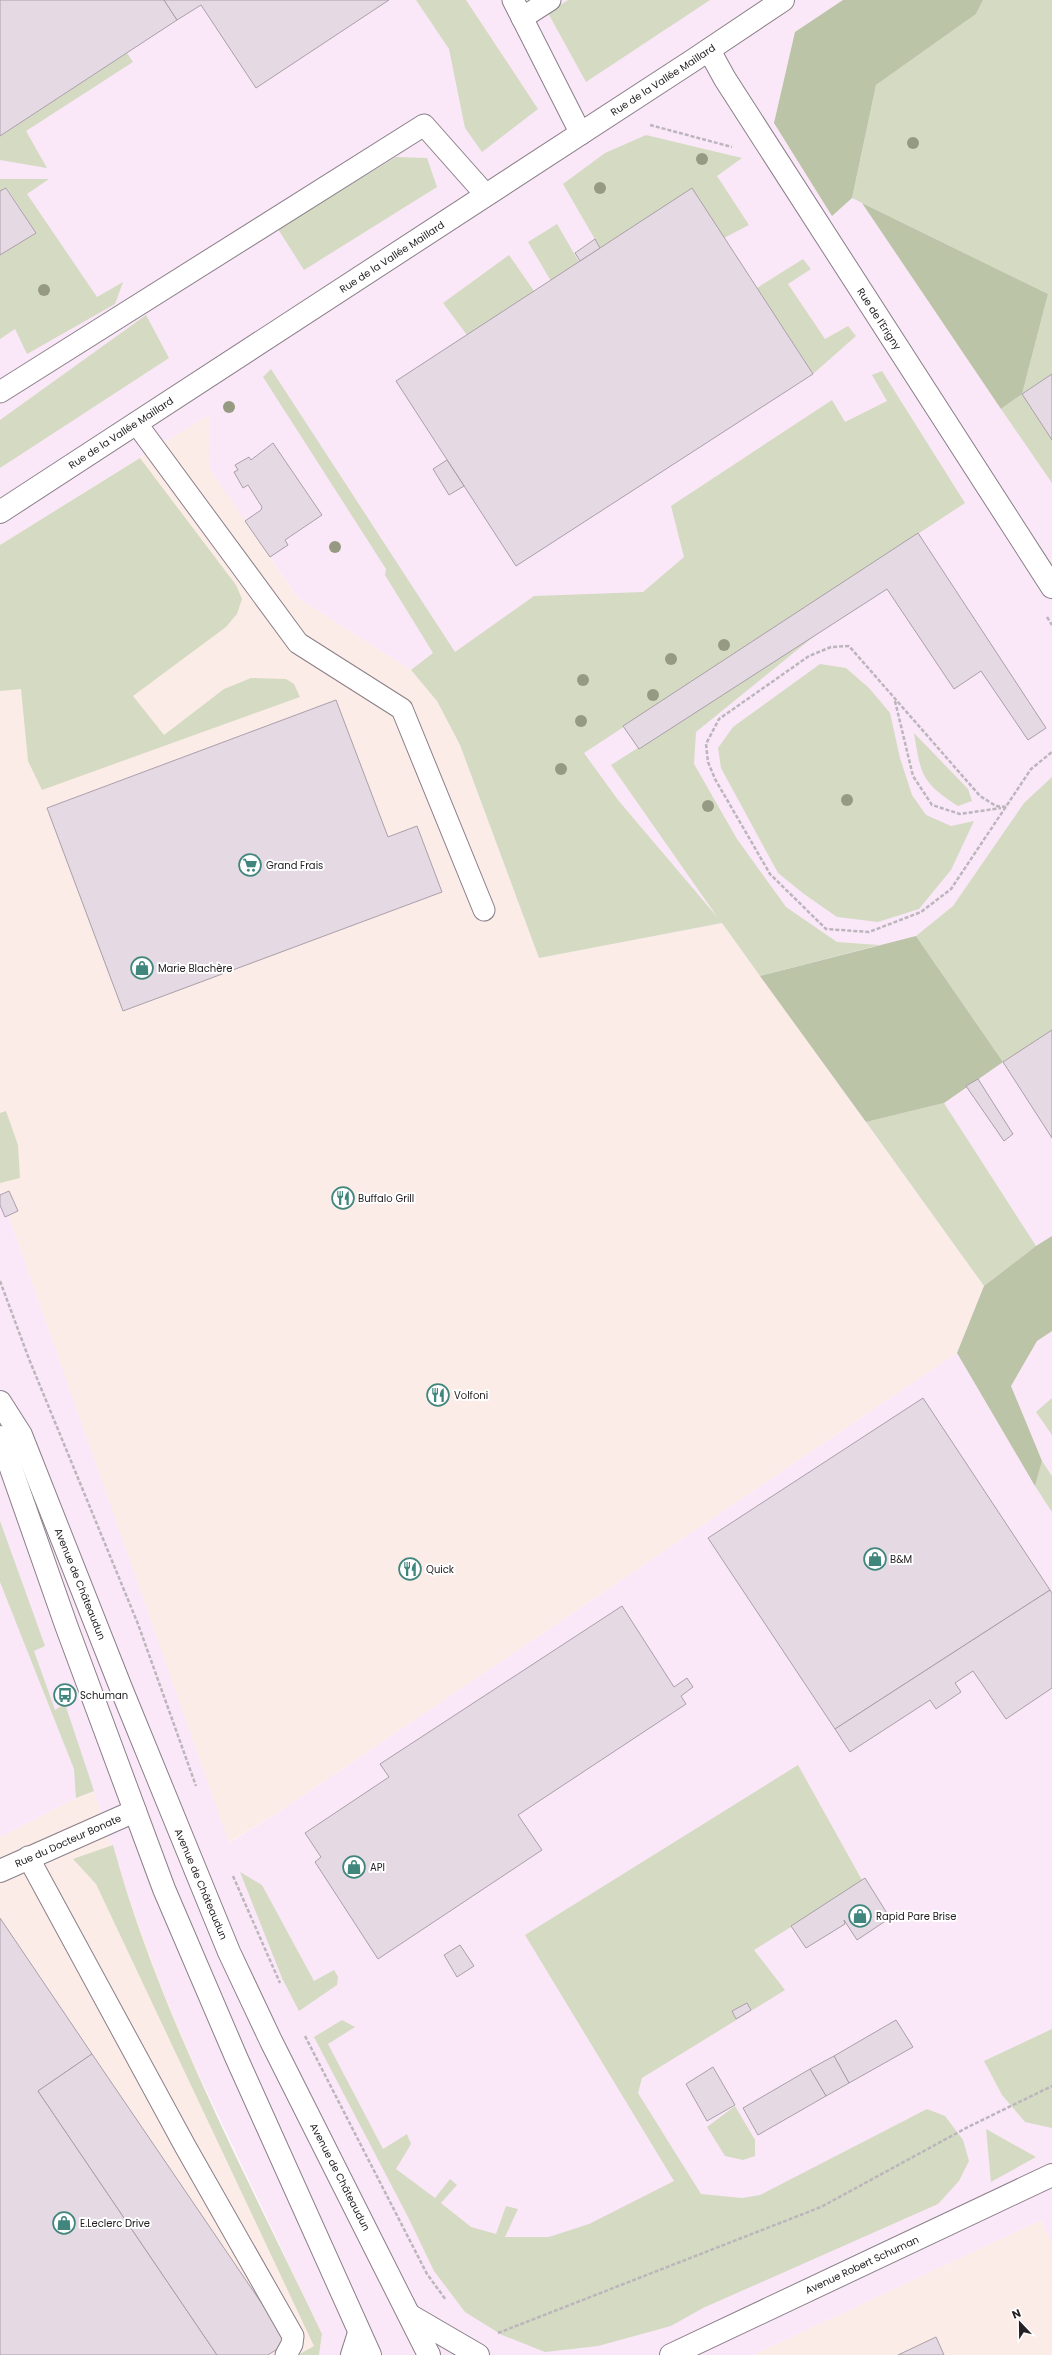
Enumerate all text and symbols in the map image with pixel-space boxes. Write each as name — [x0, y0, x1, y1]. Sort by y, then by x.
street label: Rue de la Vallée Maillard — [608, 40, 718, 120]
street label: Rue de la Vallée Maillard — [337, 217, 447, 297]
street label: Rue de l'Erigny — [853, 285, 905, 353]
street label: Rue de la Vallée Maillard — [66, 393, 176, 473]
supermarket icon: Grand Frais — [237, 852, 263, 878]
place label: Grand Frais — [266, 858, 323, 873]
shop icon: Marie Blachère — [129, 955, 155, 981]
place label: Marie Blachère — [158, 961, 232, 976]
restaurant icon: Buffalo Grill — [330, 1185, 356, 1211]
place label: Buffalo Grill — [358, 1191, 414, 1206]
restaurant icon: Volfoni — [425, 1382, 451, 1408]
place label: Volfoni — [454, 1388, 488, 1403]
street label: Avenue de Châteaudun — [51, 1526, 109, 1642]
shop icon: B&M — [862, 1546, 888, 1572]
place label: B&M — [890, 1552, 912, 1567]
restaurant icon: Quick — [397, 1556, 423, 1582]
place label: Quick — [426, 1562, 455, 1577]
bus stop icon: Schuman — [52, 1682, 78, 1708]
place label: Schuman — [80, 1688, 128, 1703]
street label: Rue du Docteur Bonate — [12, 1811, 124, 1871]
street label: Avenue de Châteaudun — [171, 1826, 231, 1942]
shop icon: API — [341, 1854, 367, 1880]
place label: API — [370, 1860, 385, 1875]
shop icon: Rapid Pare Brise — [847, 1903, 873, 1929]
place label: Rapid Pare Brise — [876, 1909, 956, 1924]
street label: Avenue de Châteaudun — [306, 2120, 374, 2234]
shop icon: E.Leclerc Drive — [51, 2210, 77, 2236]
place label: E.Leclerc Drive — [80, 2216, 150, 2231]
street label: Avenue Robert Schuman — [803, 2232, 921, 2298]
north arrow — [1000, 2303, 1040, 2343]
text: N — [1009, 2305, 1023, 2323]

